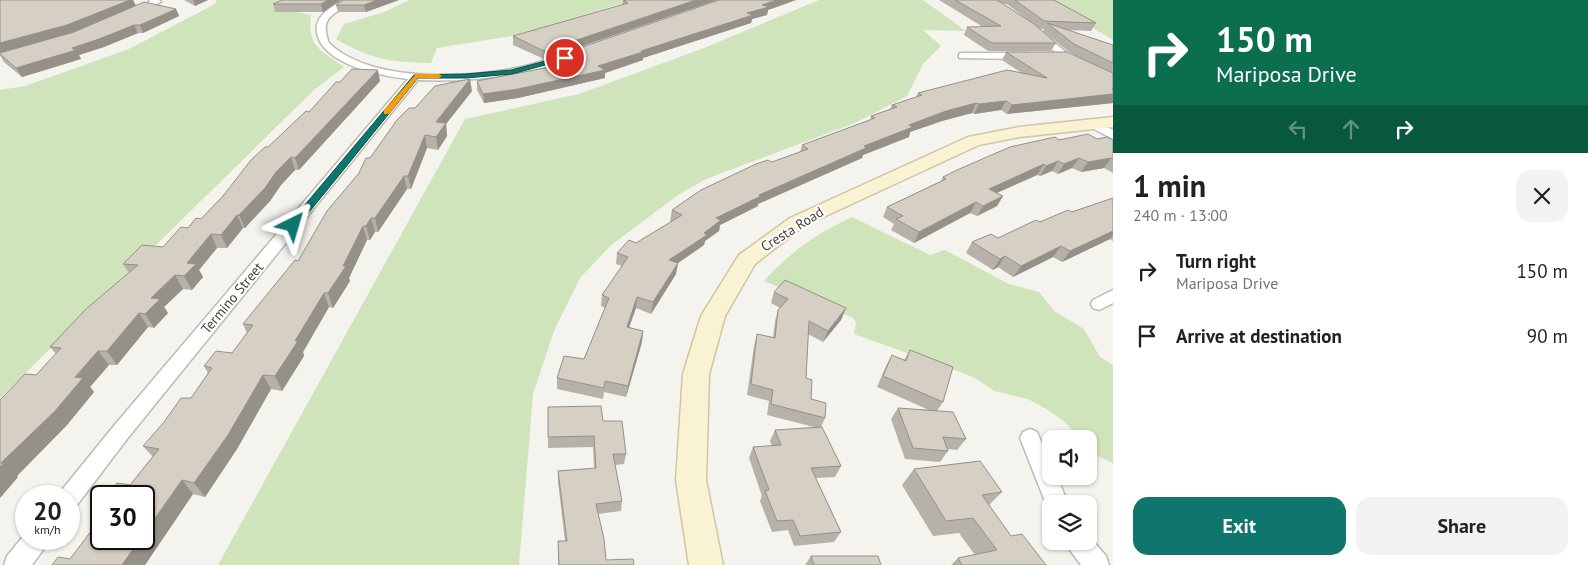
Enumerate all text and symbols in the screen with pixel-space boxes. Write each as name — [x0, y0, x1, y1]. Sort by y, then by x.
text: 150 m — [1216, 16, 1313, 62]
icon: right — [1133, 20, 1198, 85]
pin — [544, 37, 586, 79]
icon: arrive — [551, 44, 579, 72]
text: Mariposa Drive — [1216, 60, 1357, 88]
icon: left — [1284, 115, 1312, 143]
icon: ahead — [1337, 115, 1365, 143]
icon: right — [1390, 115, 1418, 143]
text: 1 min — [1133, 166, 1206, 205]
button: close — [1516, 170, 1568, 222]
position arrow — [266, 198, 318, 250]
street label: Cresta Road — [757, 203, 827, 255]
text: 240 m · 13:00 — [1133, 205, 1228, 225]
text: Turn right — [1176, 249, 1256, 273]
icon: right — [1133, 257, 1161, 285]
street label: Termino Street — [197, 258, 267, 337]
text: 150 m — [1516, 259, 1568, 283]
text: Mariposa Drive — [1176, 273, 1278, 293]
icon: arrive — [1133, 322, 1161, 350]
text: Arrive at destination — [1176, 324, 1342, 348]
text: 90 m — [1527, 324, 1568, 348]
map controls — [1042, 430, 1097, 550]
button: sound — [1042, 430, 1097, 485]
speed limit sign: 30 — [90, 485, 155, 550]
text: 20 — [33, 495, 62, 527]
button: layers — [1042, 495, 1097, 550]
button: Exit — [1133, 497, 1346, 555]
button: Share — [1356, 497, 1568, 555]
text: km/h — [34, 522, 61, 537]

